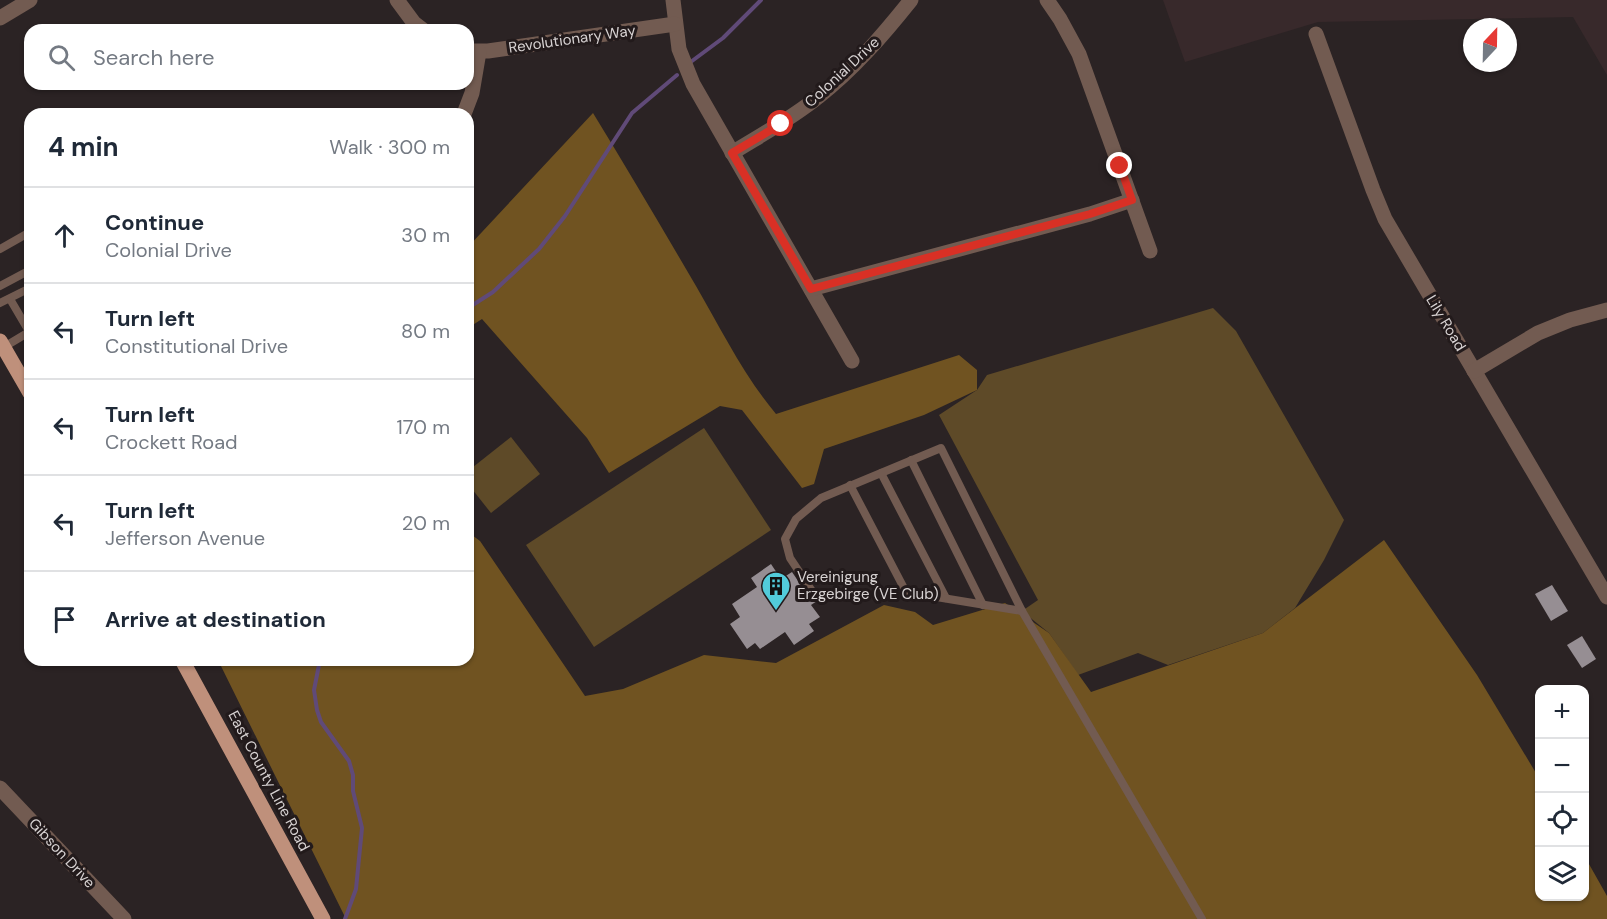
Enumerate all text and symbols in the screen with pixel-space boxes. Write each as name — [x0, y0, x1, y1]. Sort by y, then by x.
north arrow — [1463, 18, 1517, 72]
street label: Revolutionary Way — [507, 20, 637, 58]
search box — [24, 24, 474, 90]
street label: Colonial Drive — [800, 32, 884, 112]
icon: search — [45, 41, 78, 74]
text: Search here — [93, 43, 214, 72]
route start — [767, 110, 793, 136]
text: 4 min — [48, 130, 119, 164]
text: Walk · 300 m — [329, 134, 450, 160]
route end — [1106, 152, 1132, 178]
text: Continue — [105, 208, 204, 237]
icon: ahead — [48, 219, 81, 252]
text: 30 m — [401, 222, 450, 248]
text: Colonial Drive — [105, 237, 232, 263]
street label: Lily Road — [1421, 291, 1471, 355]
text: Turn left — [105, 304, 195, 333]
icon: left — [48, 315, 81, 348]
text: 80 m — [401, 318, 450, 344]
text: Constitutional Drive — [105, 333, 288, 359]
text: Turn left — [105, 400, 195, 429]
icon: left — [48, 411, 81, 444]
text: 170 m — [397, 414, 450, 440]
text: Crockett Road — [105, 429, 238, 455]
text: Turn left — [105, 496, 195, 525]
icon: left — [48, 507, 81, 540]
text: 20 m — [402, 510, 450, 536]
text: Jefferson Avenue — [105, 525, 265, 551]
place label: Vereinigung Erzgebirge (VE Club) — [797, 567, 939, 604]
building icon: Vereinigung Erzgebirge (VE Club) — [760, 570, 792, 612]
icon: arrive — [48, 603, 81, 636]
text: Arrive at destination — [105, 605, 326, 634]
map controls — [1535, 685, 1589, 901]
button: + — [1535, 685, 1589, 739]
street label: East County Line Road — [223, 707, 315, 855]
button: − — [1535, 739, 1589, 793]
button: locate — [1535, 793, 1589, 847]
street label: Gibson Drive — [24, 814, 100, 892]
button: layers — [1535, 847, 1589, 901]

